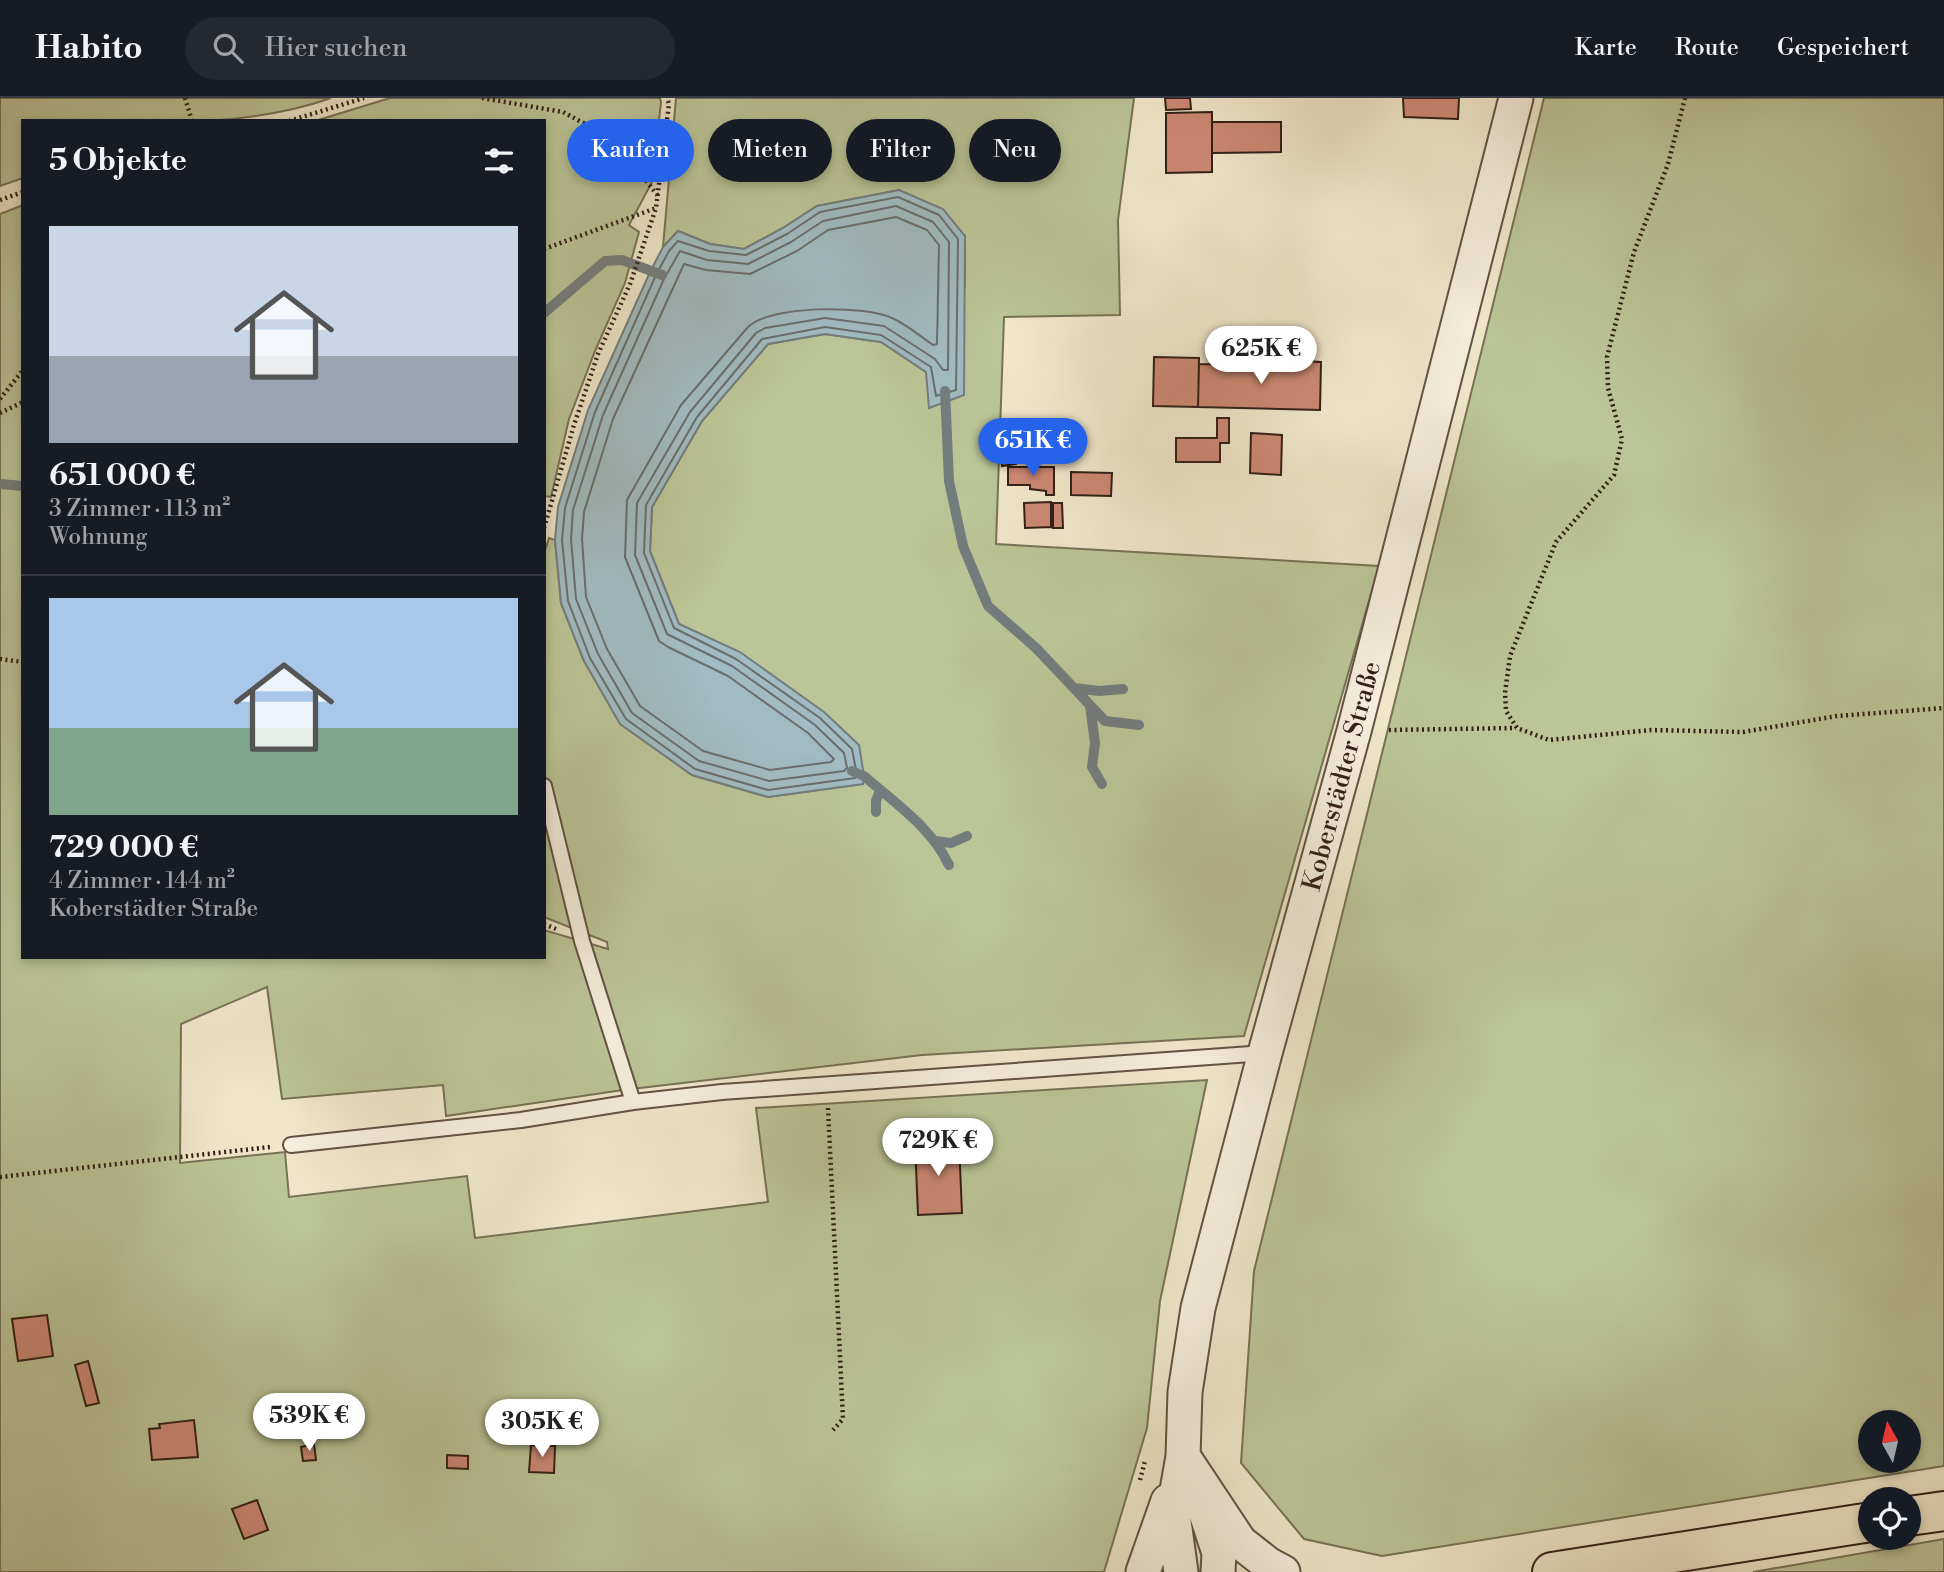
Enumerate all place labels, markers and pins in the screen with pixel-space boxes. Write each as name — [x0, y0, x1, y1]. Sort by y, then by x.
pin: 625K € — [1204, 327, 1318, 386]
pin: 651K € — [976, 418, 1090, 478]
pin: 729K € — [881, 1118, 995, 1178]
pin: 539K € — [252, 1394, 366, 1453]
pin: 305K € — [485, 1400, 599, 1459]

